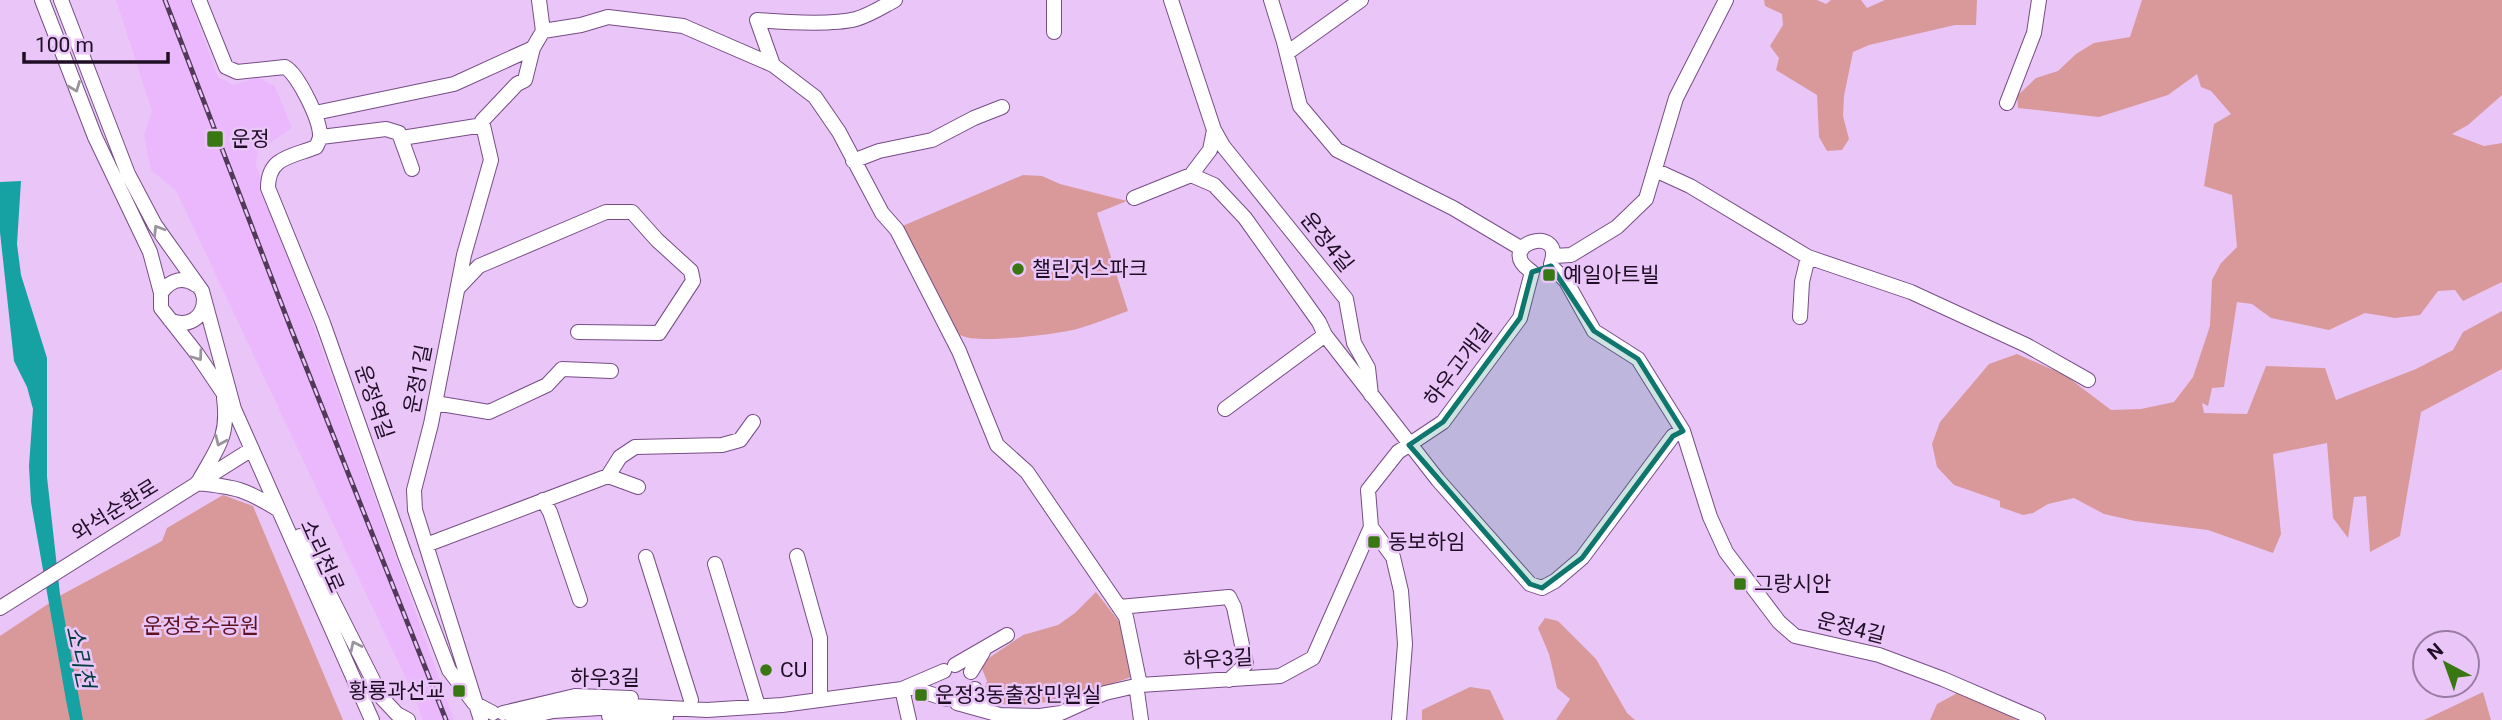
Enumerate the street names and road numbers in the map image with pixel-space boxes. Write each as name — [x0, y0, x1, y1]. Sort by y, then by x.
street label: 운정4길 — [1296, 207, 1358, 277]
street label: 하우고개길 — [1419, 319, 1497, 411]
street label: 운정1길 — [400, 342, 436, 416]
street label: 운정역길 — [350, 362, 398, 442]
street label: 와석순환로 — [68, 474, 162, 546]
street label: 소리천로 — [295, 516, 349, 596]
street label: 운정4길 — [1814, 608, 1888, 648]
street label: 하우3길 — [1183, 645, 1253, 673]
street label: 하우3길 — [570, 666, 640, 690]

